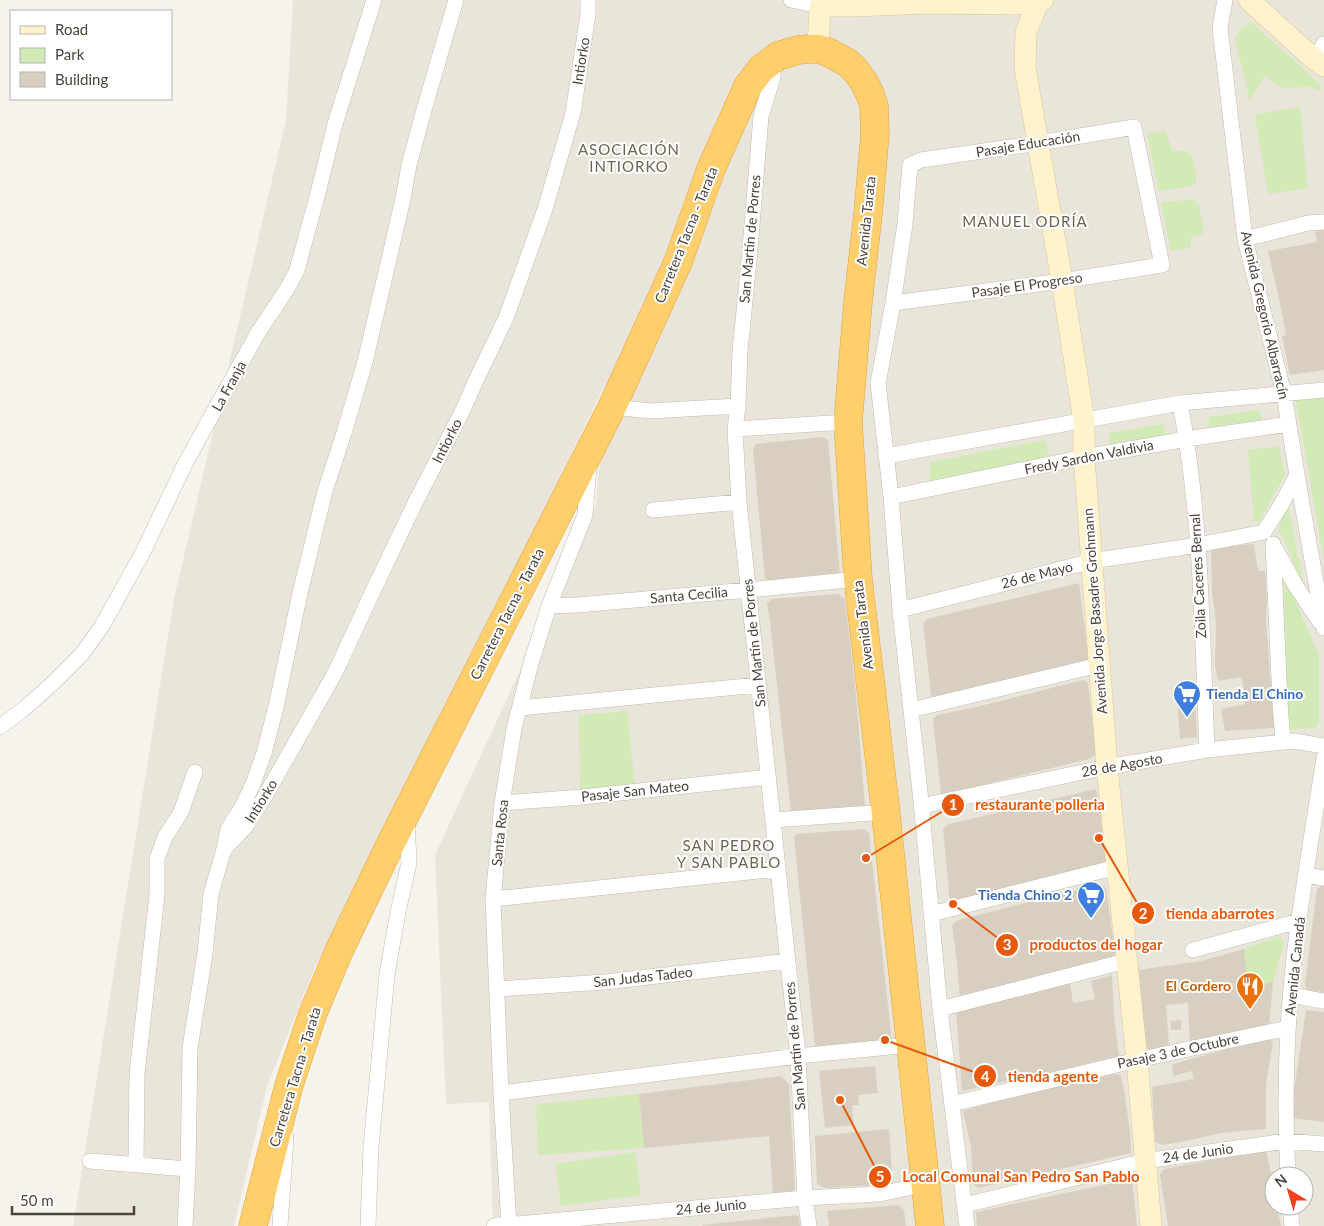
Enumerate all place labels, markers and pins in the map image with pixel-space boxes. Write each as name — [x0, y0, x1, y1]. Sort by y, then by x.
supermarket icon: Tienda El Chino — [1172, 679, 1202, 718]
place label: Tienda El Chino — [1206, 685, 1303, 702]
callout: restaurante polleria — [940, 790, 1115, 820]
supermarket icon: Tienda Chino 2 — [1076, 880, 1106, 919]
place label: Tienda Chino 2 — [978, 886, 1072, 903]
callout: tienda abarrotes — [1131, 898, 1285, 928]
callout: productos del hogar — [994, 930, 1172, 960]
restaurant icon: El Cordero — [1235, 971, 1265, 1010]
place label: El Cordero — [1165, 977, 1231, 994]
callout: tienda agente — [972, 1061, 1109, 1091]
callout: Local Comunal San Pedro San Pablo — [868, 1162, 1150, 1192]

